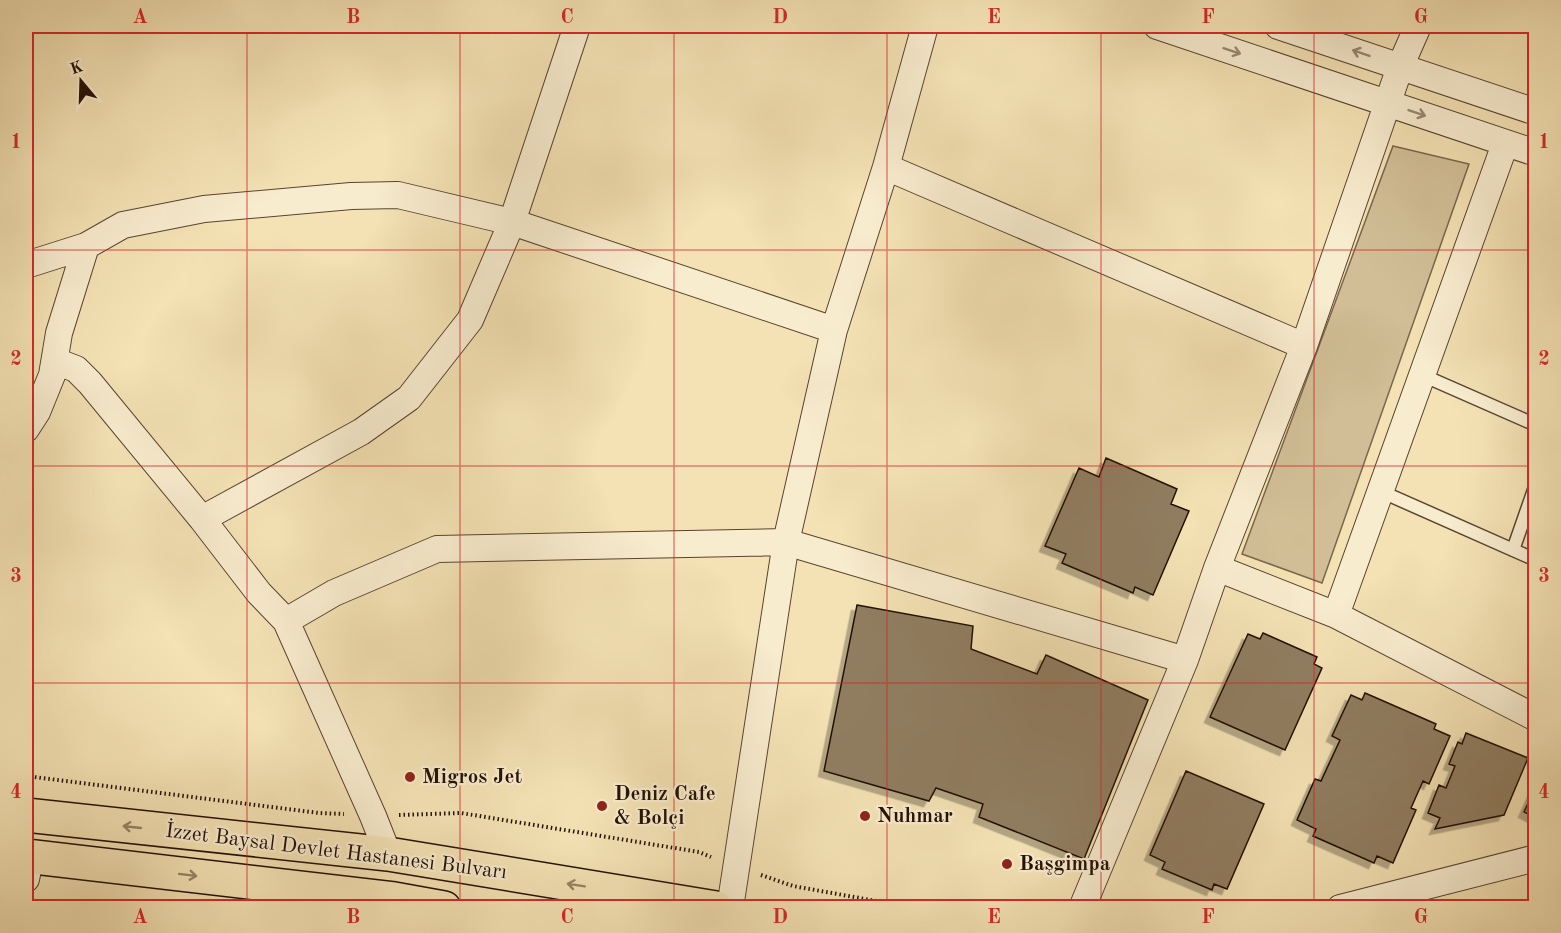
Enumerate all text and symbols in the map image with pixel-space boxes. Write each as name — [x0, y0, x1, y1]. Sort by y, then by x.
text: A — [132, 8, 148, 28]
text: B — [346, 8, 360, 28]
text: C — [560, 8, 574, 28]
text: D — [772, 8, 788, 28]
text: E — [987, 8, 1001, 28]
text: F — [1201, 8, 1215, 28]
text: G — [1414, 8, 1428, 28]
one-way arrow — [1222, 46, 1241, 57]
one-way arrow — [1352, 47, 1371, 58]
north arrow — [51, 51, 111, 111]
text: K — [68, 59, 85, 78]
one-way arrow — [1407, 108, 1426, 119]
text: 1 — [10, 133, 22, 153]
text: 1 — [1538, 133, 1550, 153]
text: 2 — [10, 350, 22, 370]
text: 2 — [1538, 350, 1550, 370]
text: 3 — [10, 567, 22, 587]
text: 3 — [1538, 567, 1550, 587]
place label: Migros Jet — [422, 767, 522, 788]
marker: Migros Jet — [403, 770, 417, 784]
text: 4 — [10, 783, 22, 803]
text: 4 — [1538, 783, 1550, 803]
place label: Deniz Cafe & Bolçi — [614, 784, 716, 829]
marker: Deniz Cafe & Bolçi — [595, 799, 609, 813]
place label: Nuhmar — [877, 806, 953, 827]
marker: Nuhmar — [858, 809, 872, 823]
street label: İzzet Baysal Devlet Hastanesi Bulvarı — [164, 817, 508, 883]
one-way arrow — [123, 821, 143, 832]
place label: Başgimpa — [1019, 854, 1111, 875]
marker: Başgimpa — [1000, 857, 1014, 871]
one-way arrow — [177, 870, 197, 881]
one-way arrow — [566, 879, 586, 890]
text: A — [132, 908, 148, 928]
text: B — [346, 908, 360, 928]
text: C — [560, 908, 574, 928]
text: D — [772, 908, 788, 928]
text: E — [987, 908, 1001, 928]
text: F — [1201, 908, 1215, 928]
text: G — [1414, 908, 1428, 928]

